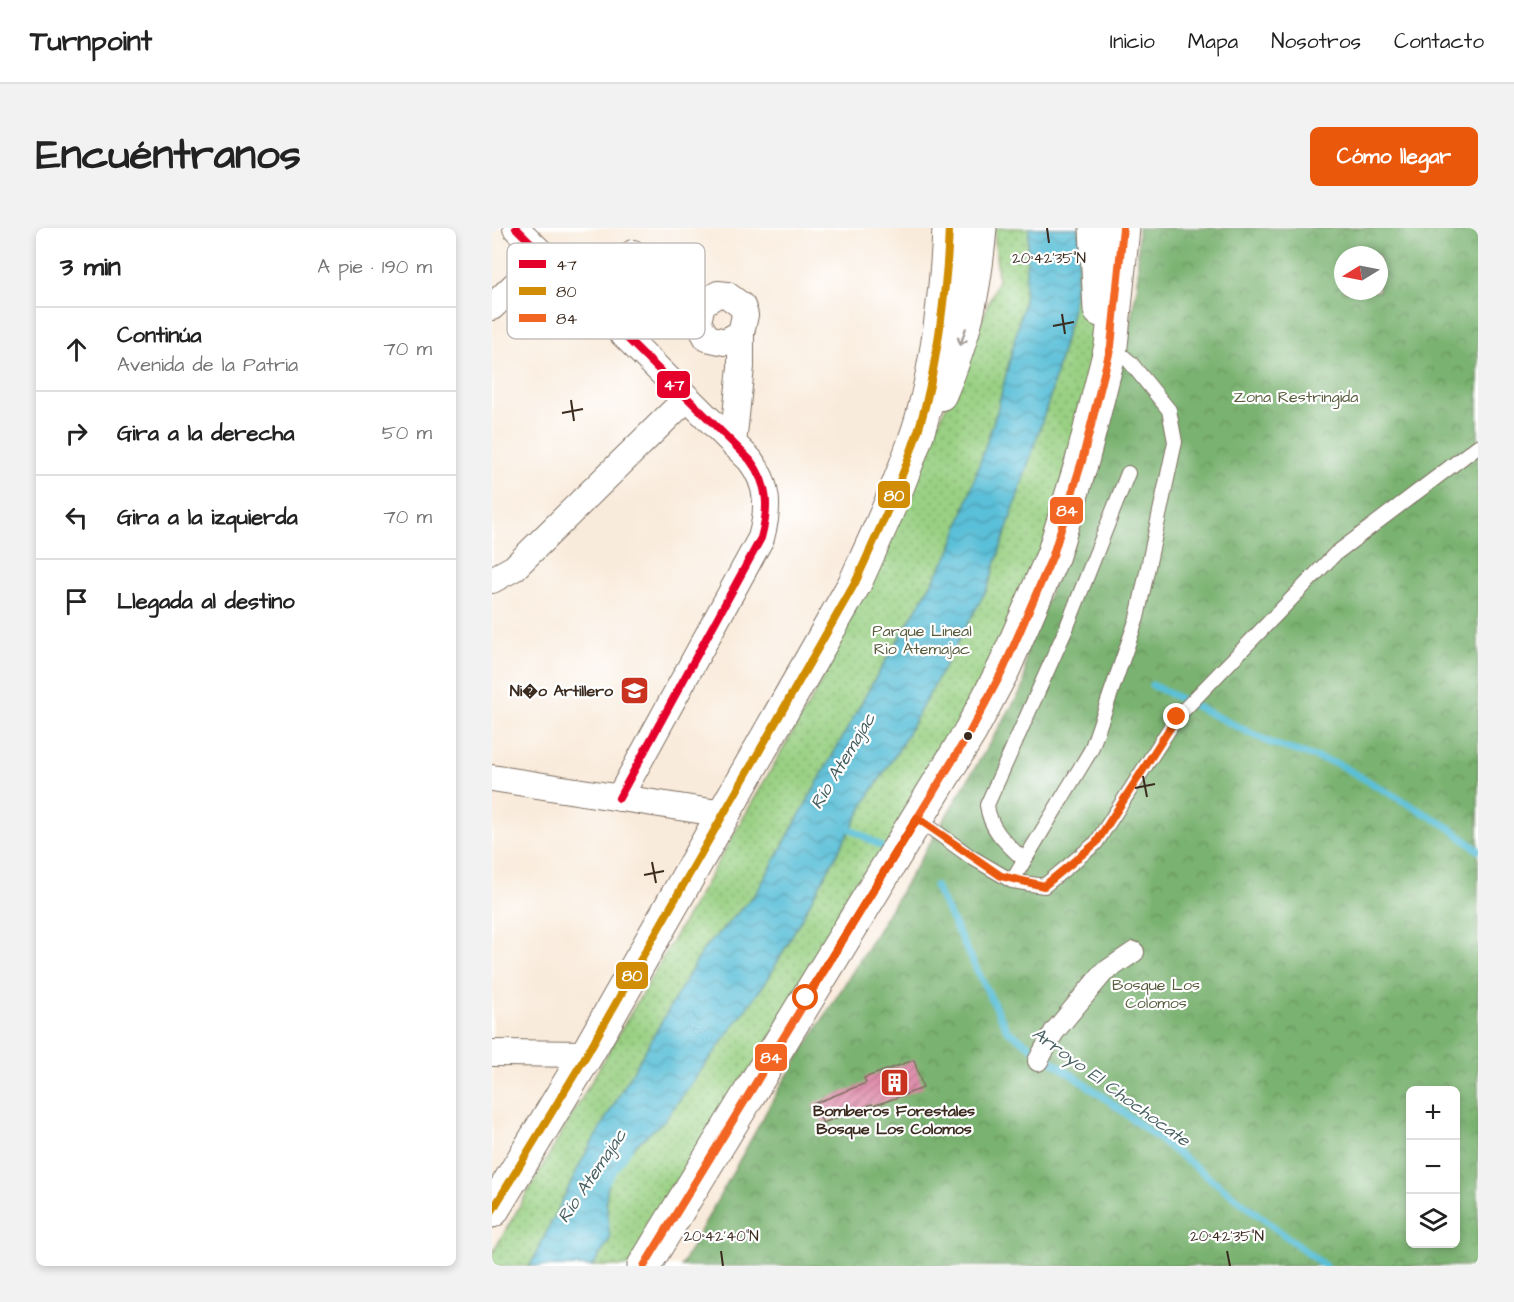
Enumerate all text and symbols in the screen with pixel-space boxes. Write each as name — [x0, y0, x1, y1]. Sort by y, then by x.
text: Turnpoint — [30, 22, 152, 61]
text: Inicio — [1110, 27, 1155, 56]
text: Mapa — [1188, 27, 1238, 56]
text: Nosotros — [1271, 27, 1361, 56]
text: Contacto — [1394, 27, 1484, 56]
text: Encuéntranos — [36, 127, 301, 185]
button: Cómo llegar — [1310, 127, 1478, 186]
legend — [507, 243, 705, 339]
north arrow — [1334, 246, 1388, 300]
text: 20°42'35"N — [1012, 248, 1086, 269]
text: 3 min — [60, 249, 121, 285]
text: A pie · 190 m — [317, 253, 432, 281]
text: 47 — [556, 254, 577, 276]
text: 80 — [556, 281, 576, 303]
text: 84 — [556, 308, 577, 330]
text: Continúa — [117, 320, 202, 351]
one-way arrow — [957, 327, 968, 346]
icon: ahead — [60, 333, 93, 366]
text: 70 m — [384, 335, 432, 363]
text: Avenida de la Patria — [117, 351, 298, 379]
line badge: 47 — [656, 370, 691, 399]
text: 47 — [664, 374, 685, 396]
park label: Zona Restringida — [1234, 386, 1358, 409]
icon: right — [60, 417, 93, 450]
text: Gira a la derecha — [117, 418, 294, 449]
text: 50 m — [382, 419, 432, 447]
line badge: 80 — [877, 480, 911, 509]
text: 80 — [884, 485, 904, 507]
line badge: 84 — [1049, 496, 1084, 525]
text: 84 — [1056, 500, 1078, 522]
icon: left — [60, 501, 93, 534]
text: Gira a la izquierda — [117, 502, 298, 533]
text: 70 m — [384, 503, 432, 531]
icon: arrive — [60, 585, 93, 618]
text: Llegada al destino — [117, 586, 295, 617]
park label: Parque Lineal Rio Atemajac — [872, 620, 972, 660]
school or university icon: Ni�o Artillero — [618, 675, 650, 707]
place label: Ni�o Artillero — [510, 680, 614, 702]
route end — [1163, 703, 1189, 729]
water label: Río Atemajac — [804, 708, 882, 814]
unlabelled marker — [962, 730, 974, 742]
line badge: 80 — [615, 961, 649, 990]
text: 80 — [622, 965, 642, 987]
park label: Bosque Los Colomos — [1112, 974, 1200, 1014]
route start — [792, 984, 818, 1010]
water label: Arroyo El Chochocate — [1027, 1021, 1196, 1154]
line badge: 84 — [754, 1043, 788, 1072]
text: 84 — [760, 1047, 782, 1069]
building icon: Bomberos Forestales Bosque Los Colomos — [878, 1067, 910, 1099]
map controls — [1406, 1086, 1460, 1248]
button: + — [1406, 1086, 1460, 1140]
place label: Bomberos Forestales Bosque Los Colomos — [813, 1100, 975, 1140]
water label: Río Atemajac — [551, 1124, 633, 1228]
button: − — [1406, 1140, 1460, 1194]
button: layers — [1406, 1194, 1460, 1248]
text: 20°42'40"N — [683, 1226, 759, 1247]
text: 20°42'35"N — [1190, 1226, 1264, 1247]

